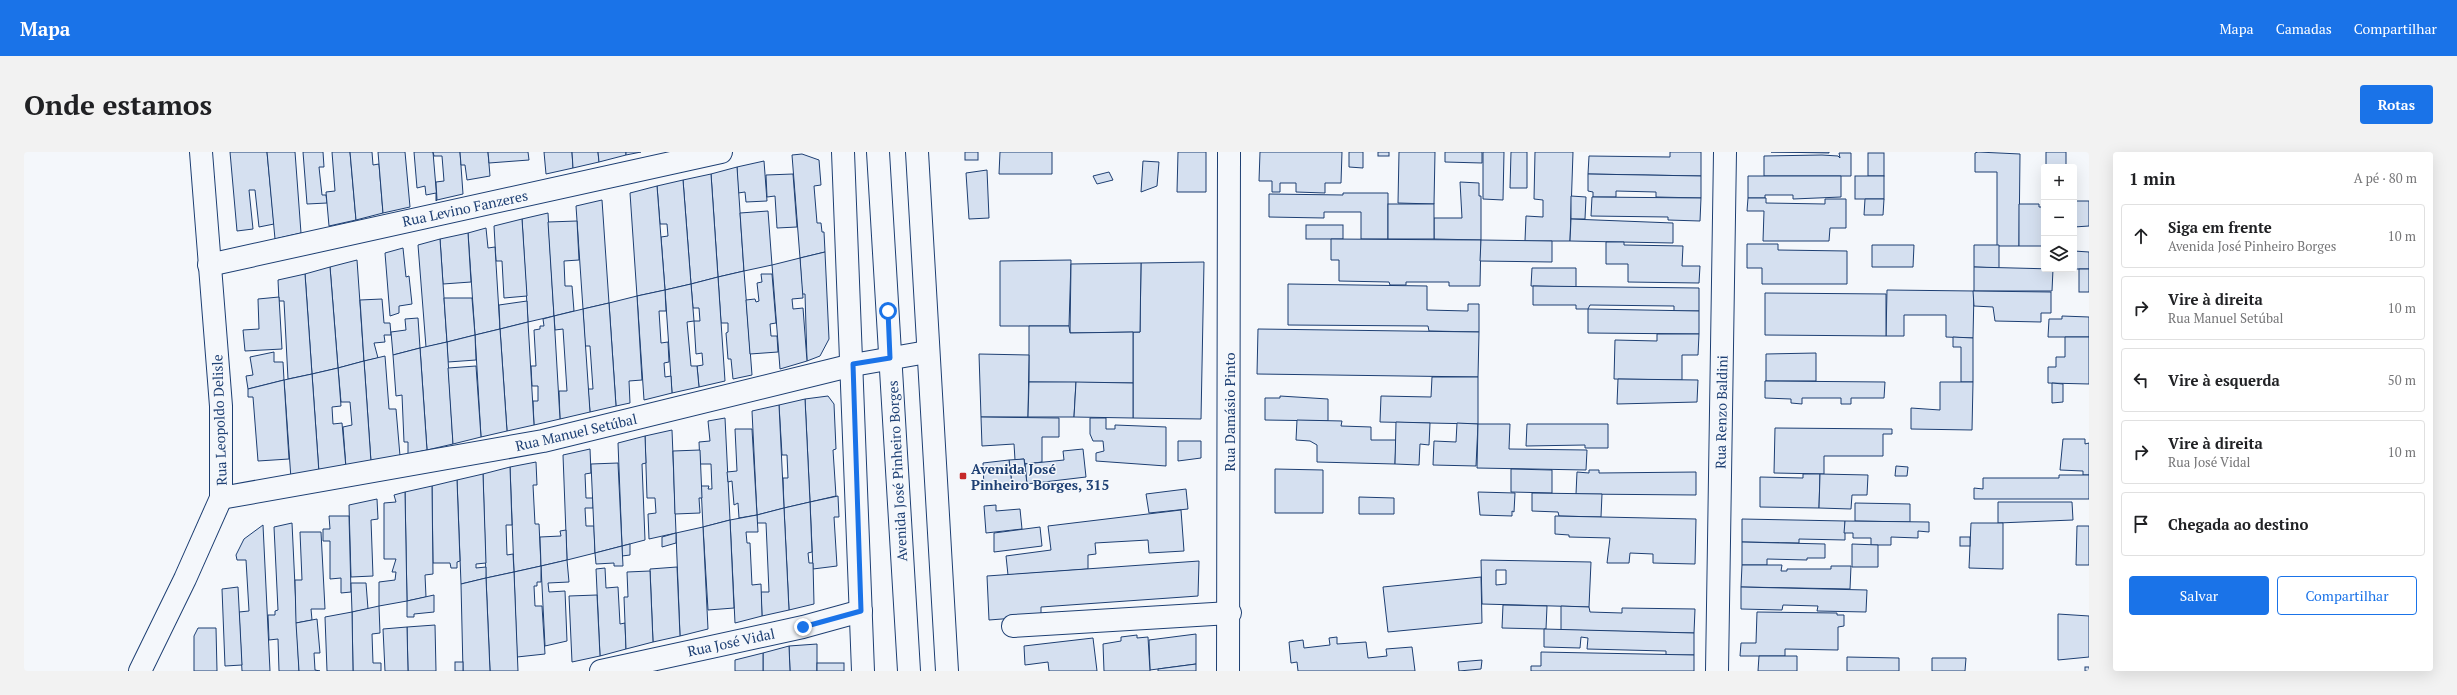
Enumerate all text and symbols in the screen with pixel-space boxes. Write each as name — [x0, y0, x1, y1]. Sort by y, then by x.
text: Mapa — [20, 16, 70, 41]
text: Mapa — [2219, 19, 2254, 38]
text: Camadas — [2276, 19, 2332, 38]
text: Compartilhar — [2354, 19, 2437, 38]
button: Rotas — [2360, 85, 2433, 124]
text: Onde estamos — [24, 86, 212, 123]
map controls — [2041, 164, 2077, 272]
button: + — [2041, 164, 2077, 200]
text: 1 min — [2129, 167, 2176, 190]
text: A pé · 80 m — [2354, 169, 2417, 187]
street label: Rua Levino Fanzeres — [400, 185, 530, 231]
button: − — [2041, 200, 2077, 236]
text: Siga em frente — [2168, 217, 2272, 237]
icon: ahead — [2130, 225, 2152, 247]
text: 10 m — [2388, 227, 2416, 245]
button: layers — [2041, 236, 2077, 272]
text: Avenida José Pinheiro Borges — [2168, 237, 2336, 255]
text: Vire à direita — [2168, 289, 2263, 309]
icon: right — [2130, 297, 2152, 319]
text: 10 m — [2388, 299, 2416, 317]
route start — [879, 302, 897, 320]
text: Rua Manuel Setúbal — [2168, 309, 2283, 327]
street label: Rua Damásio Pinto — [1220, 352, 1239, 471]
street label: Rua Leopoldo Delisle — [207, 354, 231, 486]
street label: Rua Renzo Baldini — [1711, 355, 1731, 469]
icon: left — [2130, 369, 2152, 391]
text: Vire à esquerda — [2168, 370, 2280, 390]
text: 50 m — [2388, 371, 2416, 389]
street label: Avenida José Pinheiro Borges — [883, 380, 911, 562]
street label: Rua Manuel Setúbal — [513, 409, 639, 455]
text: Vire à direita — [2168, 433, 2263, 453]
icon: right — [2130, 441, 2152, 463]
text: 10 m — [2388, 443, 2416, 461]
text: Rua José Vidal — [2168, 453, 2251, 471]
place label: Avenida José Pinheiro Borges, 315 — [971, 459, 1109, 494]
marker: Avenida José Pinheiro Borges, 315 — [958, 471, 968, 481]
icon: arrive — [2130, 513, 2152, 535]
text: Chegada ao destino — [2168, 514, 2308, 534]
button: Salvar — [2129, 576, 2269, 615]
button: Compartilhar — [2277, 576, 2417, 615]
route end — [794, 618, 812, 636]
street label: Rua José Vidal — [686, 623, 776, 661]

